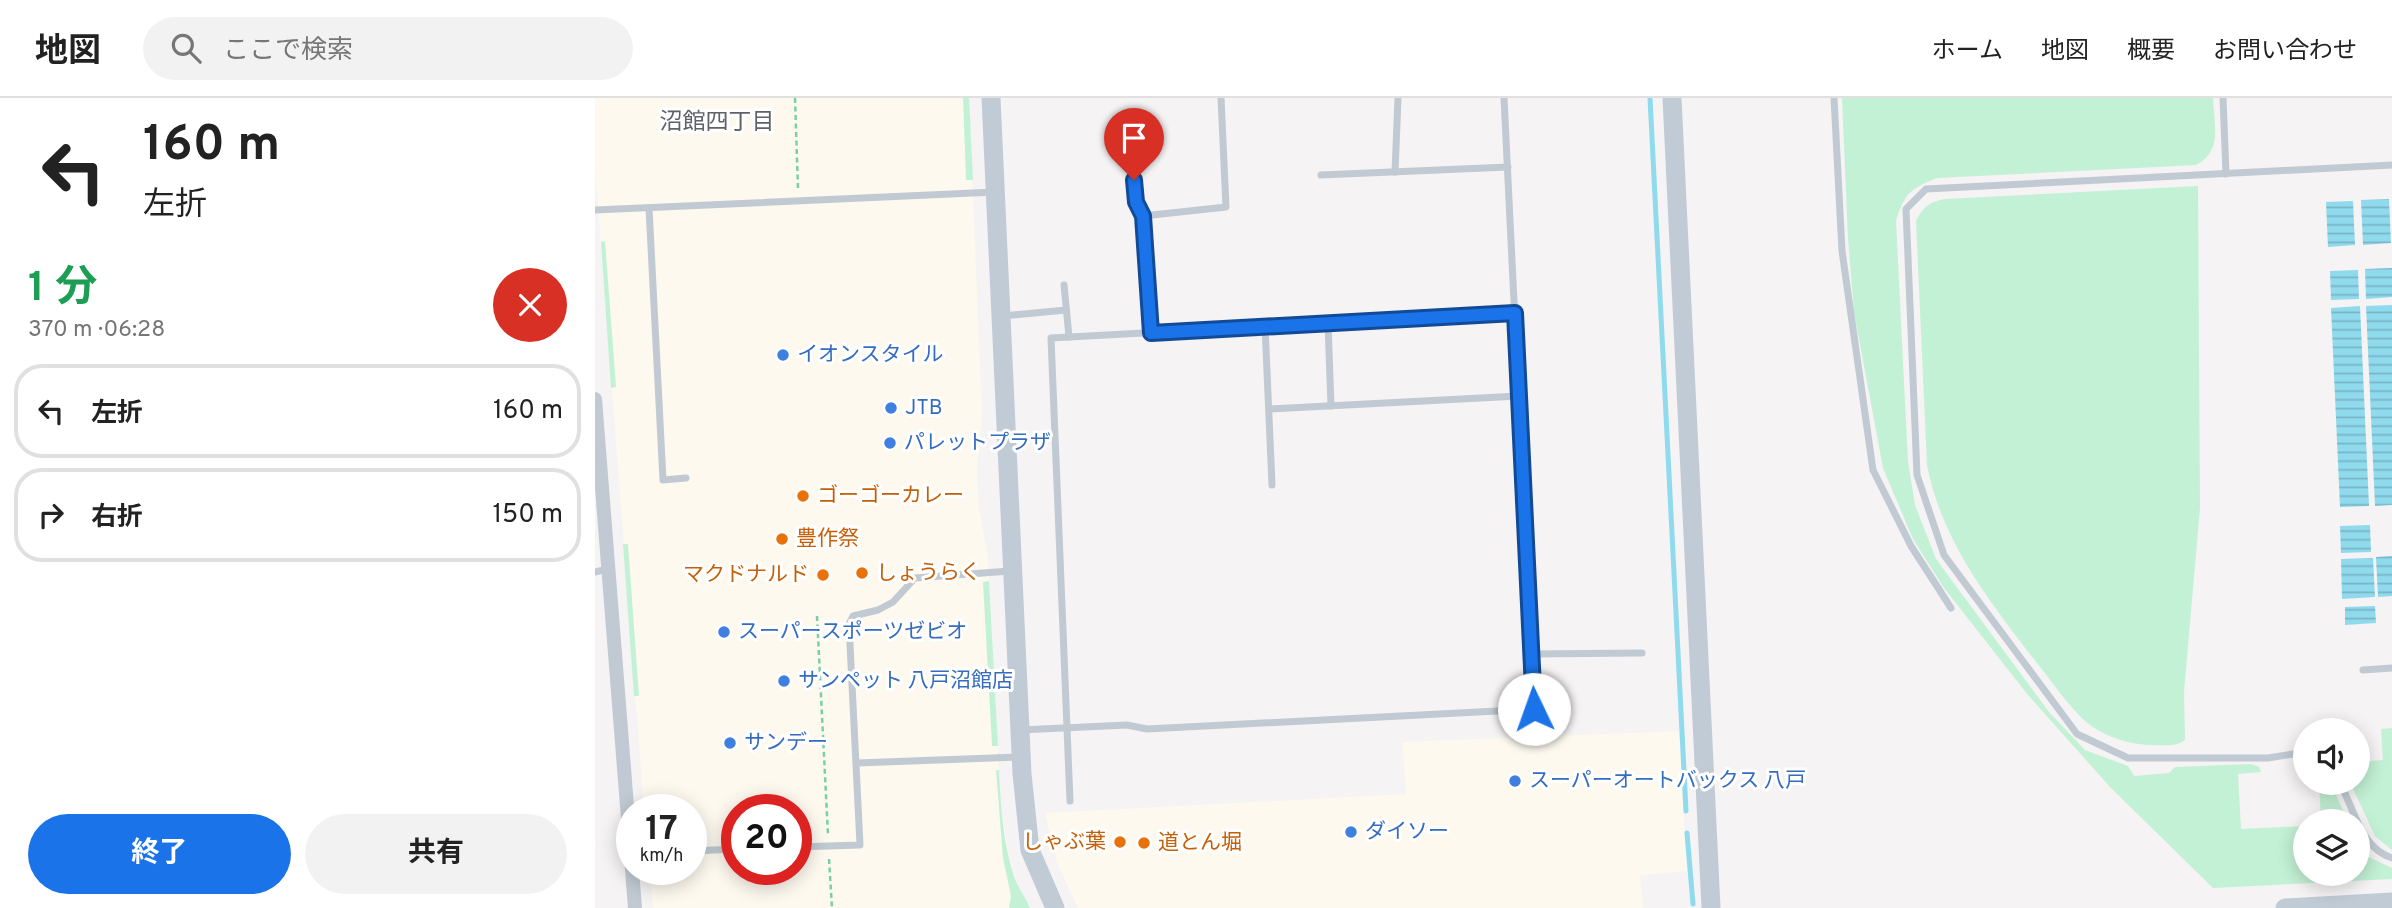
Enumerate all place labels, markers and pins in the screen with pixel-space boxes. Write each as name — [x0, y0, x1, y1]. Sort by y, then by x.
pin — [1104, 108, 1164, 180]
place label: イオンスタイル — [797, 342, 944, 369]
marker: イオンスタイル — [775, 347, 791, 363]
place label: JTB — [905, 395, 942, 422]
marker: JTB — [883, 400, 899, 416]
place label: パレットプラザ — [904, 430, 1051, 457]
marker: パレットプラザ — [882, 435, 898, 451]
place label: ゴーゴーカレー — [817, 483, 964, 510]
marker: ゴーゴーカレー — [795, 488, 811, 504]
place label: 豊作祭 — [796, 526, 859, 553]
marker: 豊作祭 — [774, 531, 790, 547]
place label: しょうらく — [876, 560, 981, 587]
place label: マクドナルド — [683, 562, 809, 589]
marker: しょうらく — [854, 565, 870, 581]
marker: マクドナルド — [815, 567, 831, 583]
place label: スーパースポーツゼビオ — [738, 619, 967, 646]
marker: スーパースポーツゼビオ — [716, 624, 732, 640]
place label: サンペット 八戸沼館店 — [798, 668, 1013, 695]
marker: サンペット 八戸沼館店 — [776, 673, 792, 689]
place label: サンデー — [744, 730, 828, 757]
marker: サンデー — [722, 735, 738, 751]
place label: スーパーオートバックス 八戸 — [1529, 768, 1806, 795]
marker: スーパーオートバックス 八戸 — [1507, 773, 1523, 789]
place label: ダイソー — [1365, 819, 1449, 846]
marker: ダイソー — [1343, 824, 1359, 840]
place label: しゃぶ葉 — [1022, 829, 1106, 856]
place label: 道とん堀 — [1158, 830, 1242, 857]
marker: しゃぶ葉 — [1112, 834, 1128, 850]
marker: 道とん堀 — [1136, 835, 1152, 851]

